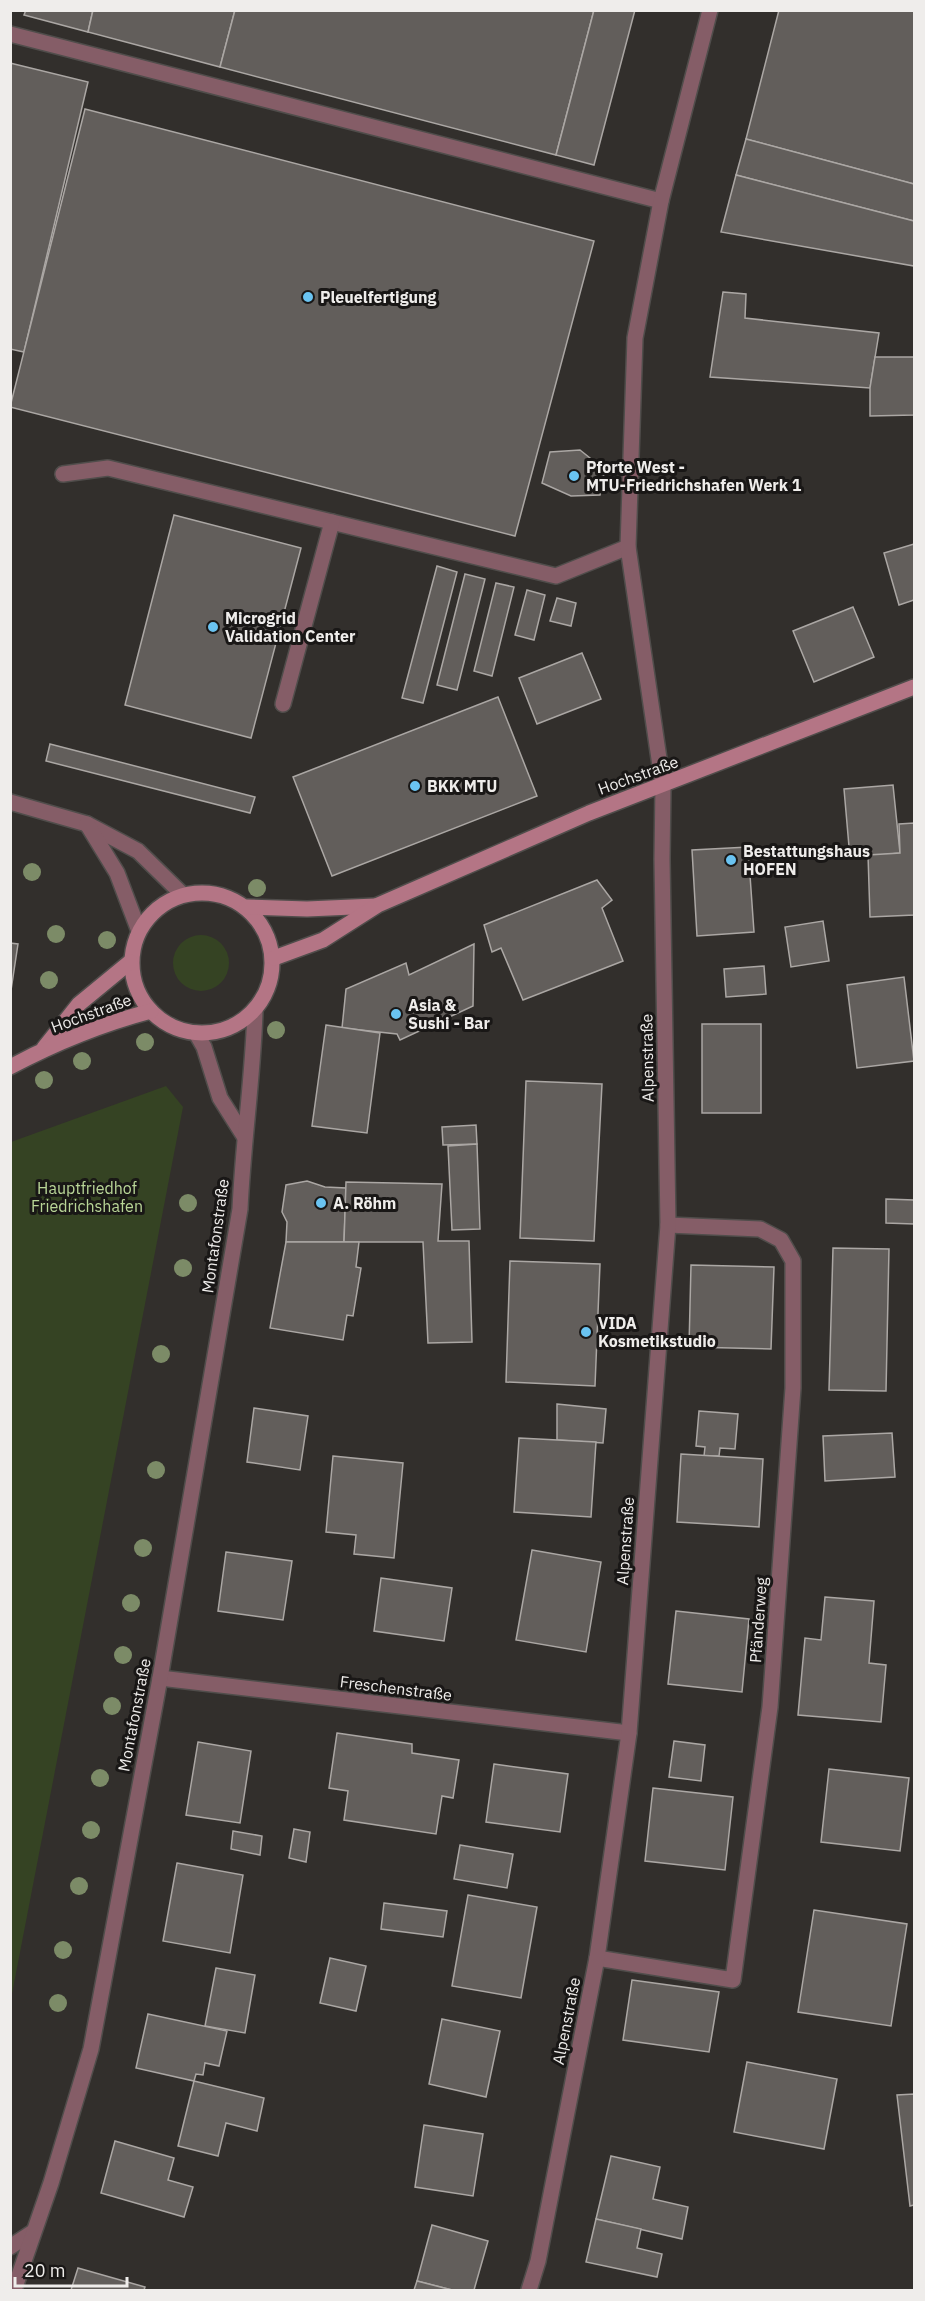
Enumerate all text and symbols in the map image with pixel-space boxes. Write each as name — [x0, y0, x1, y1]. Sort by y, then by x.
place label: Pleuelfertigung — [320, 287, 436, 307]
marker: Pleuelfertigung — [301, 290, 315, 304]
place label: Pforte West - MTU-Friedrichshafen Werk 1 — [586, 457, 802, 495]
marker: Pforte West - MTU-Friedrichshafen Werk 1 — [567, 469, 581, 483]
place label: Microgrid Validation Center — [225, 608, 356, 646]
marker: Microgrid Validation Center — [206, 620, 220, 634]
street label: Hochstraße — [595, 751, 681, 799]
place label: BKK MTU — [427, 776, 497, 796]
marker: BKK MTU — [408, 779, 422, 793]
place label: Bestattungshaus HOFEN — [743, 841, 870, 879]
marker: Bestattungshaus HOFEN — [724, 853, 738, 867]
street label: Hochstraße — [48, 989, 134, 1037]
place label: Asia & Sushi - Bar — [408, 995, 490, 1033]
marker: Asia & Sushi - Bar — [389, 1007, 403, 1021]
street label: Alpenstraße — [636, 1013, 658, 1102]
street label: Montafonstraße — [197, 1177, 233, 1294]
park label: Hauptfriedhof Friedrichshafen — [31, 1178, 143, 1216]
place label: A. Röhm — [333, 1193, 396, 1213]
marker: A. Röhm — [314, 1196, 328, 1210]
place label: VIDA Kosmetikstudio — [598, 1313, 716, 1351]
marker: VIDA Kosmetikstudio — [579, 1325, 593, 1339]
street label: Alpenstraße — [612, 1496, 638, 1586]
street label: Pfänderweg — [745, 1576, 771, 1664]
street label: Montafonstraße — [113, 1656, 155, 1773]
street label: Freschenstraße — [339, 1671, 453, 1705]
street label: Alpenstraße — [548, 1975, 584, 2066]
scale bar — [15, 2250, 128, 2288]
text: 20 m — [24, 2259, 66, 2282]

